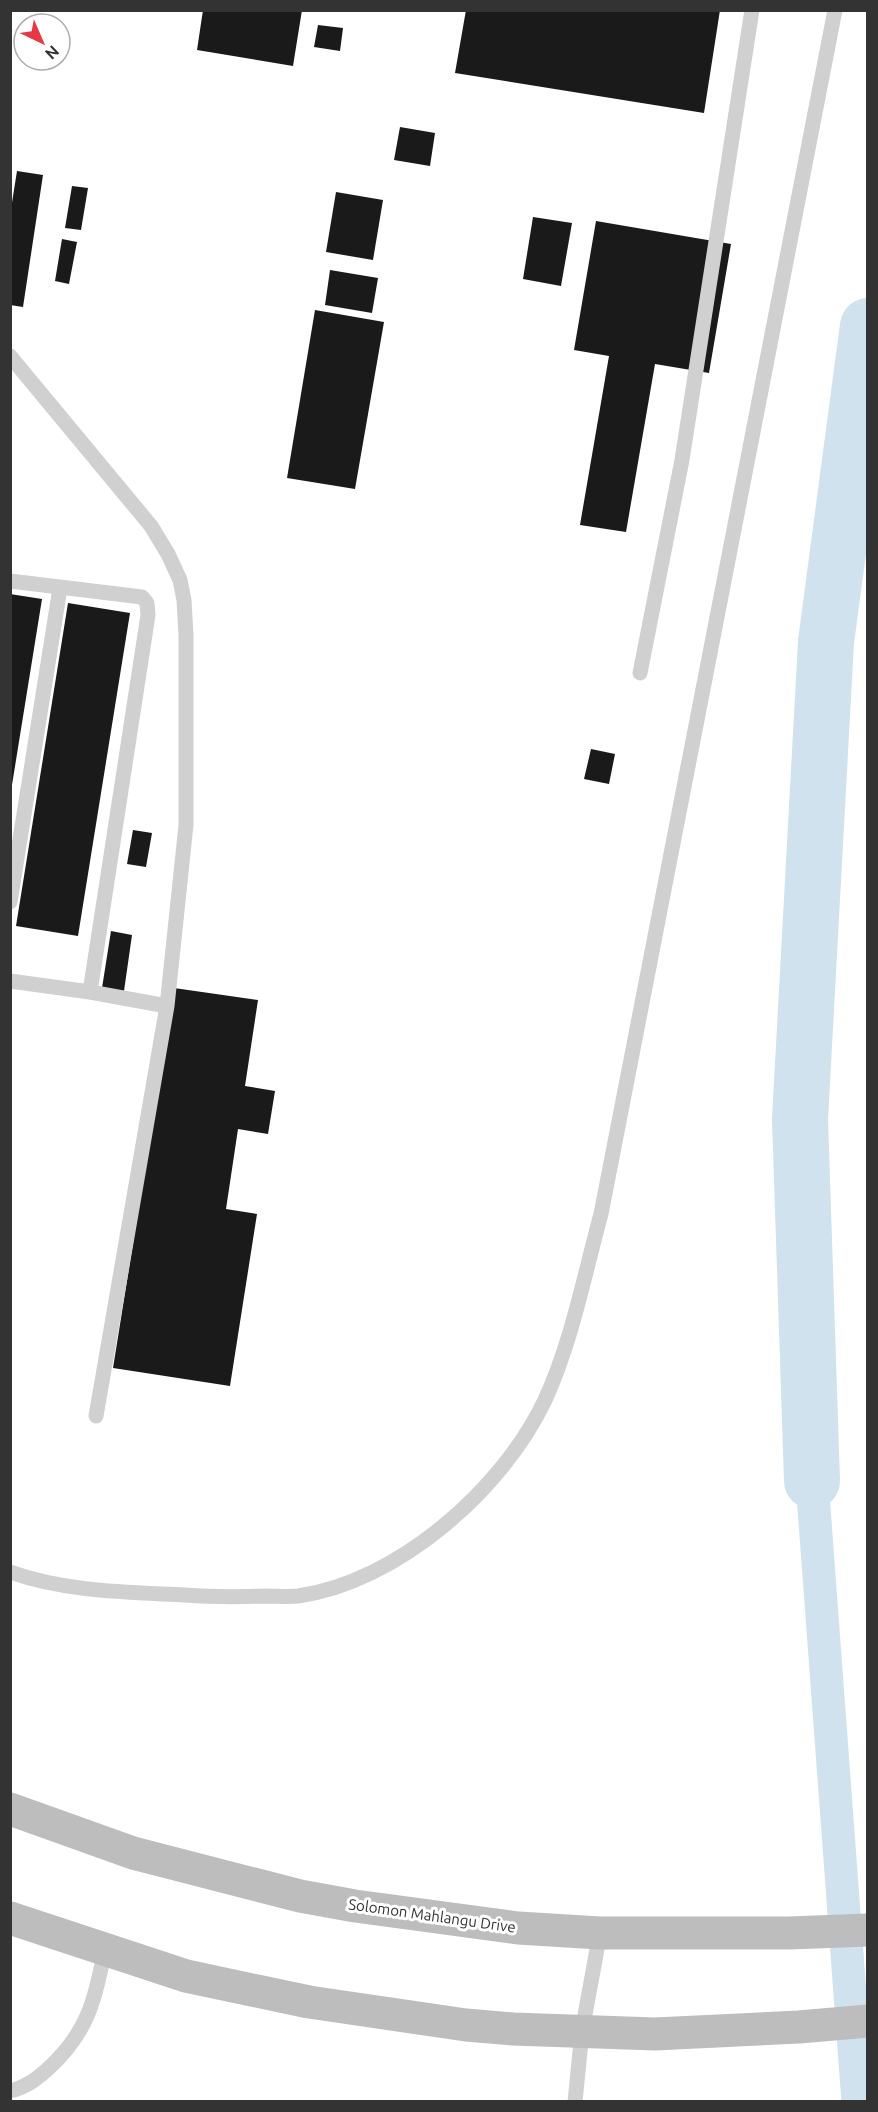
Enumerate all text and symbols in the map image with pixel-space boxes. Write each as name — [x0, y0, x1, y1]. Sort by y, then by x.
north arrow — [12, 12, 72, 72]
text: N — [42, 42, 63, 63]
street label: Solomon Mahlangu Drive — [347, 1895, 517, 1936]

